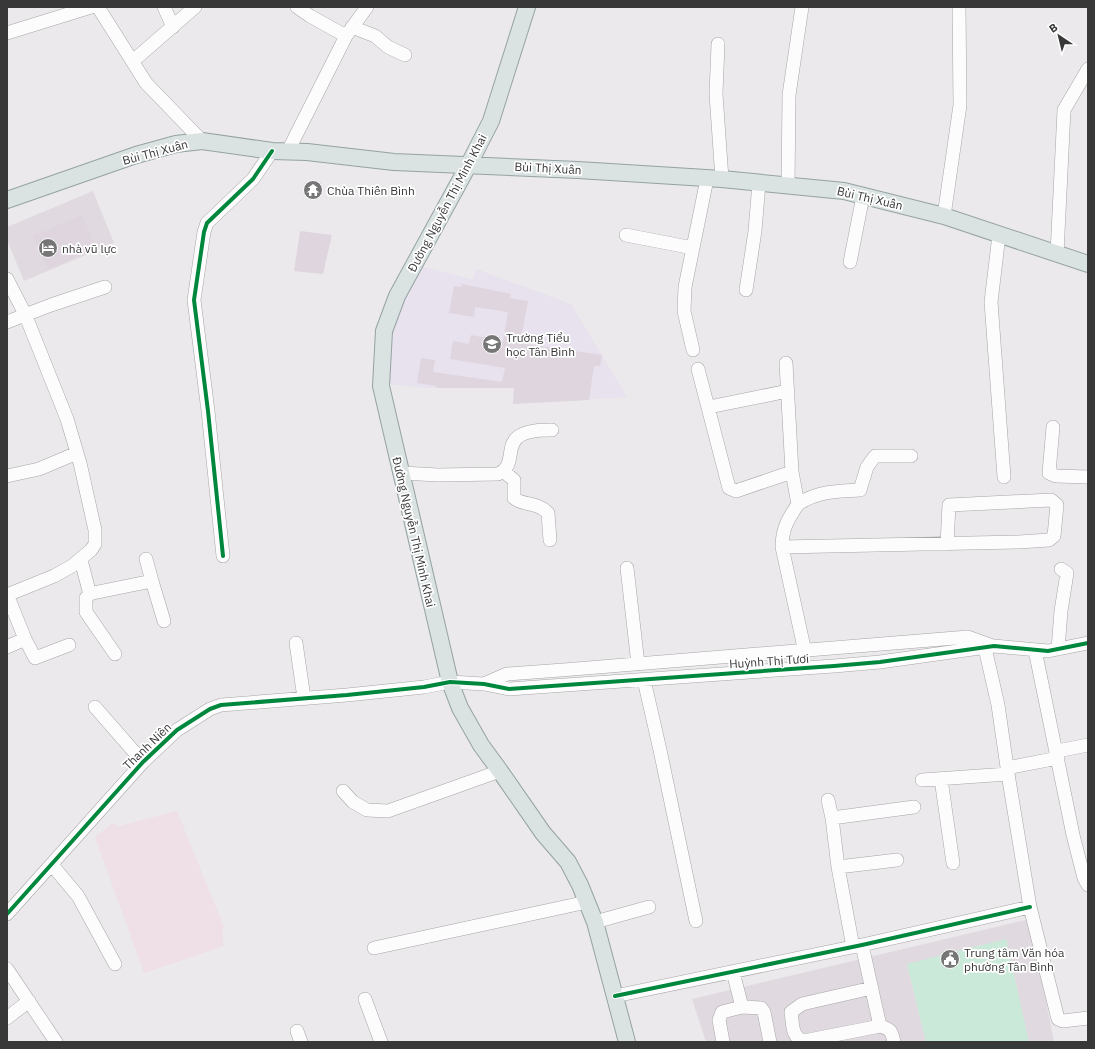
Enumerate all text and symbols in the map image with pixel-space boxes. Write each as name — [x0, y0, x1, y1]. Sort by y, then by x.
north arrow — [1039, 16, 1079, 56]
text: B — [1046, 20, 1060, 36]
street label: Đường Nguyễn Thị Minh Khai — [404, 132, 490, 274]
street label: Bùi Thị Xuân — [121, 136, 189, 168]
street label: Bùi Thị Xuân — [514, 159, 582, 177]
temple icon: Chùa Thiên Bình — [302, 179, 324, 201]
place label: Chùa Thiên Bình — [327, 183, 415, 198]
street label: Bùi Thị Xuân — [836, 183, 904, 213]
hotel icon: nhà vũ lực — [37, 237, 59, 259]
place label: nhà vũ lực — [62, 241, 117, 256]
place label: Trường Tiểu học Tân Bình — [506, 330, 575, 359]
school or university icon: Trường Tiểu học Tân Bình — [481, 333, 503, 355]
street label: Đường Nguyễn Thị Minh Khai — [389, 455, 439, 609]
street label: Huỳnh Thị Tươi — [729, 651, 809, 671]
street label: Thanh Niên — [120, 719, 174, 773]
place label: Trung tâm Văn hóa phường Tân Bình — [964, 945, 1065, 974]
public building icon: Trung tâm Văn hóa phường Tân Bình — [939, 948, 961, 970]

